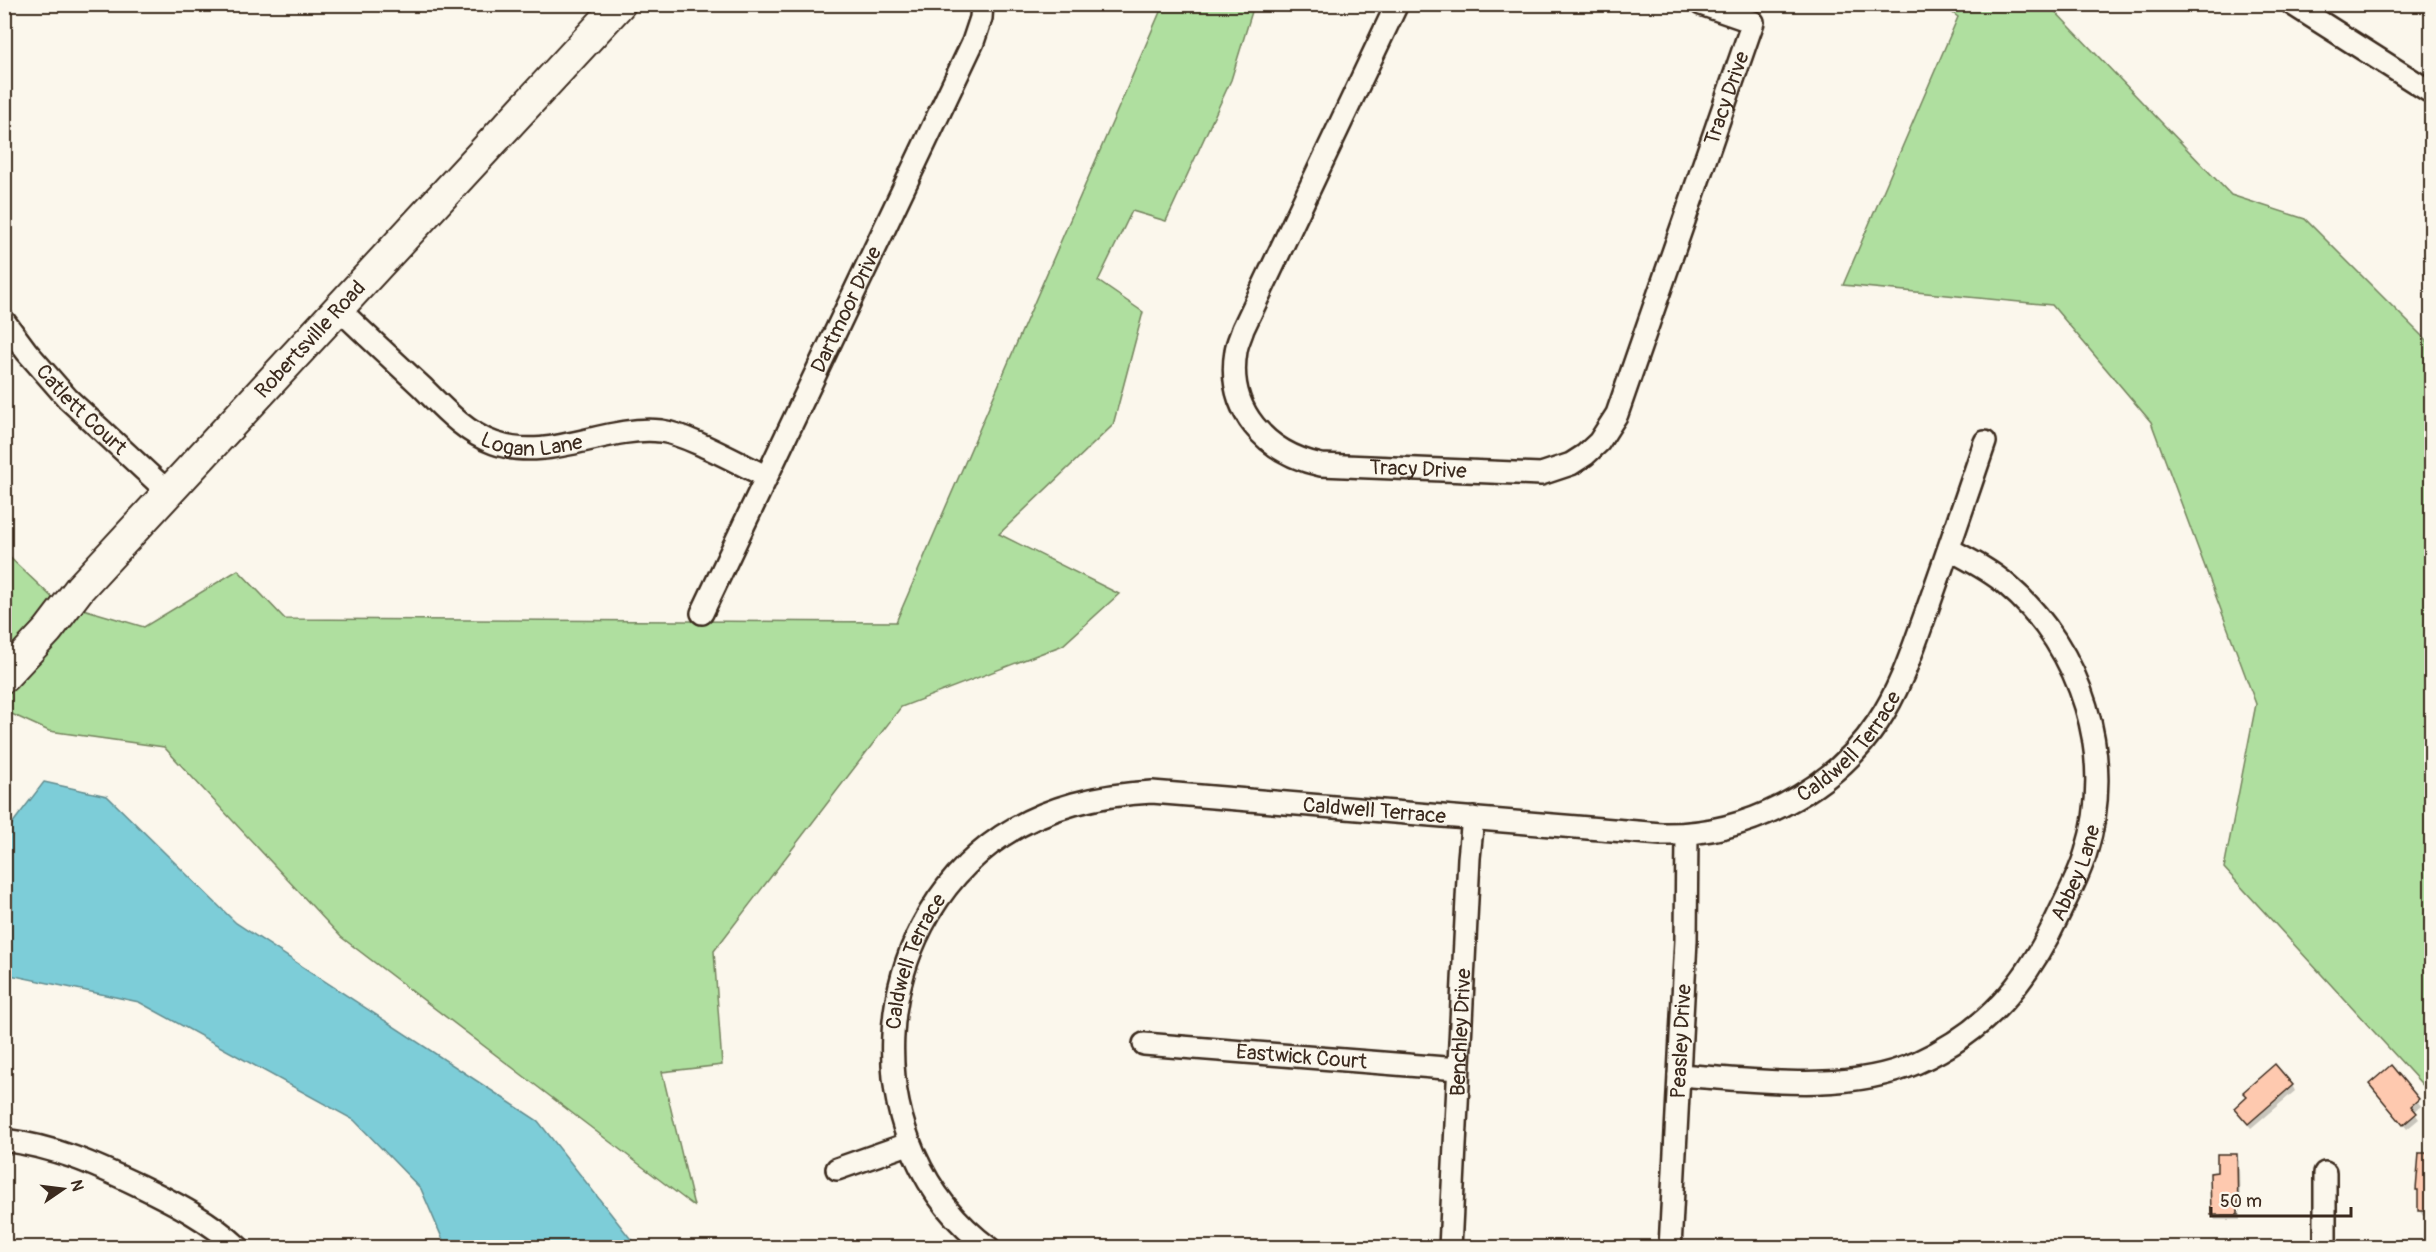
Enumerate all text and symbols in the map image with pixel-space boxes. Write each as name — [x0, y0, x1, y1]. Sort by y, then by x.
street label: Tracy Drive — [1698, 47, 1756, 149]
street label: Dartmoor Drive — [805, 241, 888, 377]
street label: Robertsville Road — [249, 275, 372, 404]
street label: Catlett Court — [30, 359, 133, 461]
street label: Logan Lane — [476, 426, 586, 463]
street label: Tracy Drive — [1369, 454, 1468, 485]
street label: Caldwell Terrace — [1792, 686, 1908, 808]
street label: Caldwell Terrace — [1302, 791, 1448, 830]
street label: Abbey Lane — [2045, 822, 2107, 925]
street label: Caldwell Terrace — [880, 888, 953, 1031]
street label: Benchley Drive — [1444, 967, 1478, 1097]
street label: Peasley Drive — [1665, 983, 1698, 1099]
street label: Eastwick Court — [1235, 1038, 1368, 1076]
north arrow — [33, 1159, 93, 1219]
text: N — [66, 1178, 88, 1193]
scale bar — [2211, 1180, 2350, 1218]
text: 50 m — [2220, 1190, 2262, 1213]

